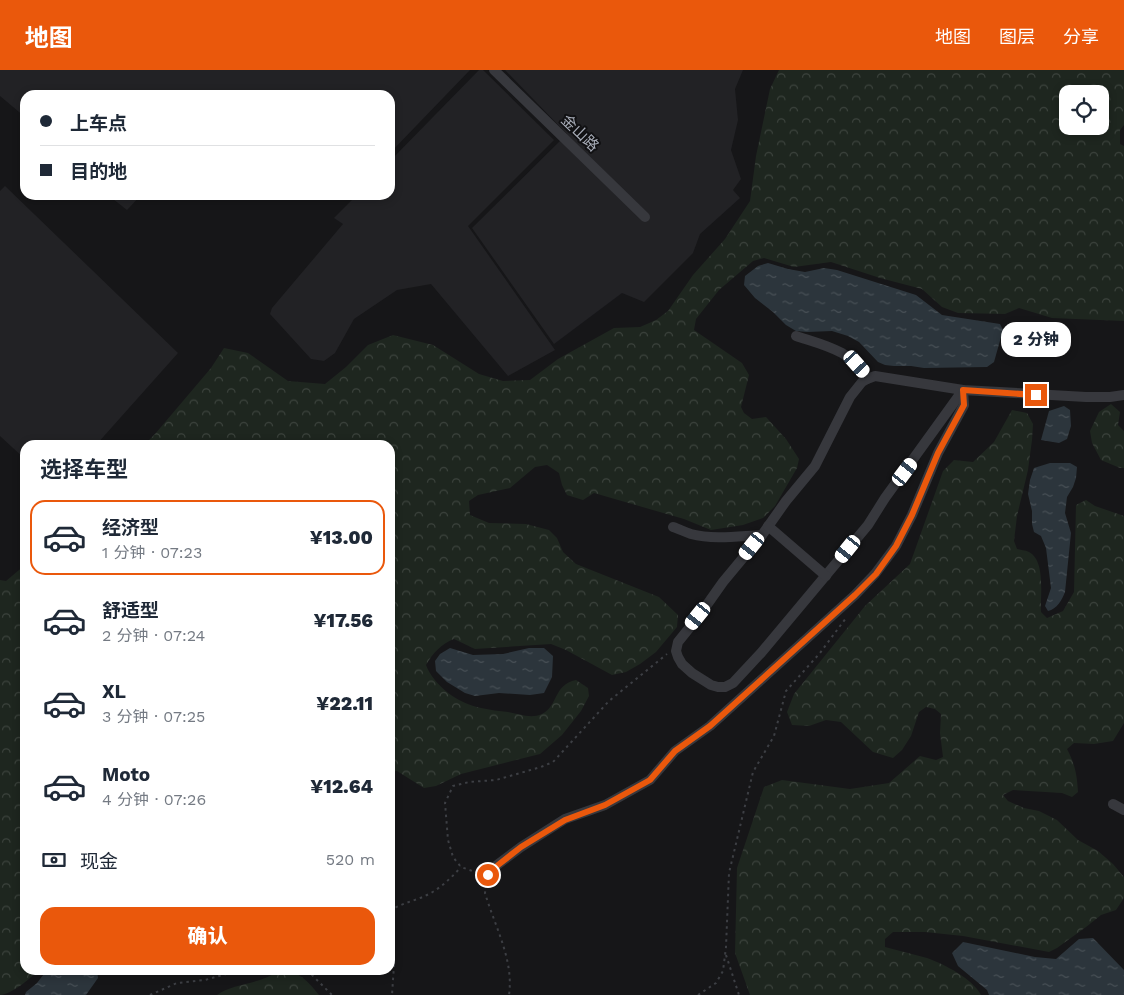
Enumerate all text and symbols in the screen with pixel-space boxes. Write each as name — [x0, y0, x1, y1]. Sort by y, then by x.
text: 地图 — [25, 24, 73, 52]
text: 地图 — [935, 26, 971, 47]
text: 图层 — [999, 26, 1035, 47]
text: 分享 — [1063, 26, 1099, 47]
map controls — [1059, 85, 1109, 135]
button: locate — [1059, 85, 1109, 135]
street label: 金山路 — [558, 111, 602, 155]
text: 上车点 — [70, 112, 127, 135]
text: 目的地 — [70, 160, 127, 183]
callout: 2 分钟 — [1001, 322, 1071, 358]
text: 2 分钟 — [1013, 330, 1059, 349]
car — [841, 348, 872, 380]
route end — [1025, 384, 1047, 406]
car — [889, 456, 920, 488]
text: 选择车型 — [40, 457, 128, 482]
icon: car — [42, 515, 87, 560]
text: 经济型 — [102, 516, 159, 539]
text: ¥13.00 — [310, 526, 373, 549]
car — [736, 530, 767, 562]
car — [832, 533, 863, 565]
text: 1 分钟 · 07:23 — [102, 543, 202, 562]
icon: car — [42, 598, 87, 643]
text: 舒适型 — [102, 599, 159, 622]
car — [682, 600, 713, 632]
text: ¥17.56 — [314, 609, 373, 632]
text: 2 分钟 · 07:24 — [102, 626, 205, 645]
text: XL — [102, 680, 126, 703]
icon: car — [42, 681, 87, 726]
text: ¥22.11 — [316, 692, 373, 715]
text: 3 分钟 · 07:25 — [102, 707, 205, 726]
text: Moto — [102, 763, 150, 786]
icon: car — [42, 764, 87, 809]
text: ¥12.64 — [310, 775, 373, 798]
text: 4 分钟 · 07:26 — [102, 790, 206, 809]
icon: cash — [40, 846, 68, 874]
text: 现金 — [80, 850, 118, 873]
text: 520 m — [326, 850, 375, 869]
route start — [477, 864, 499, 886]
button: 确认 — [40, 907, 375, 965]

